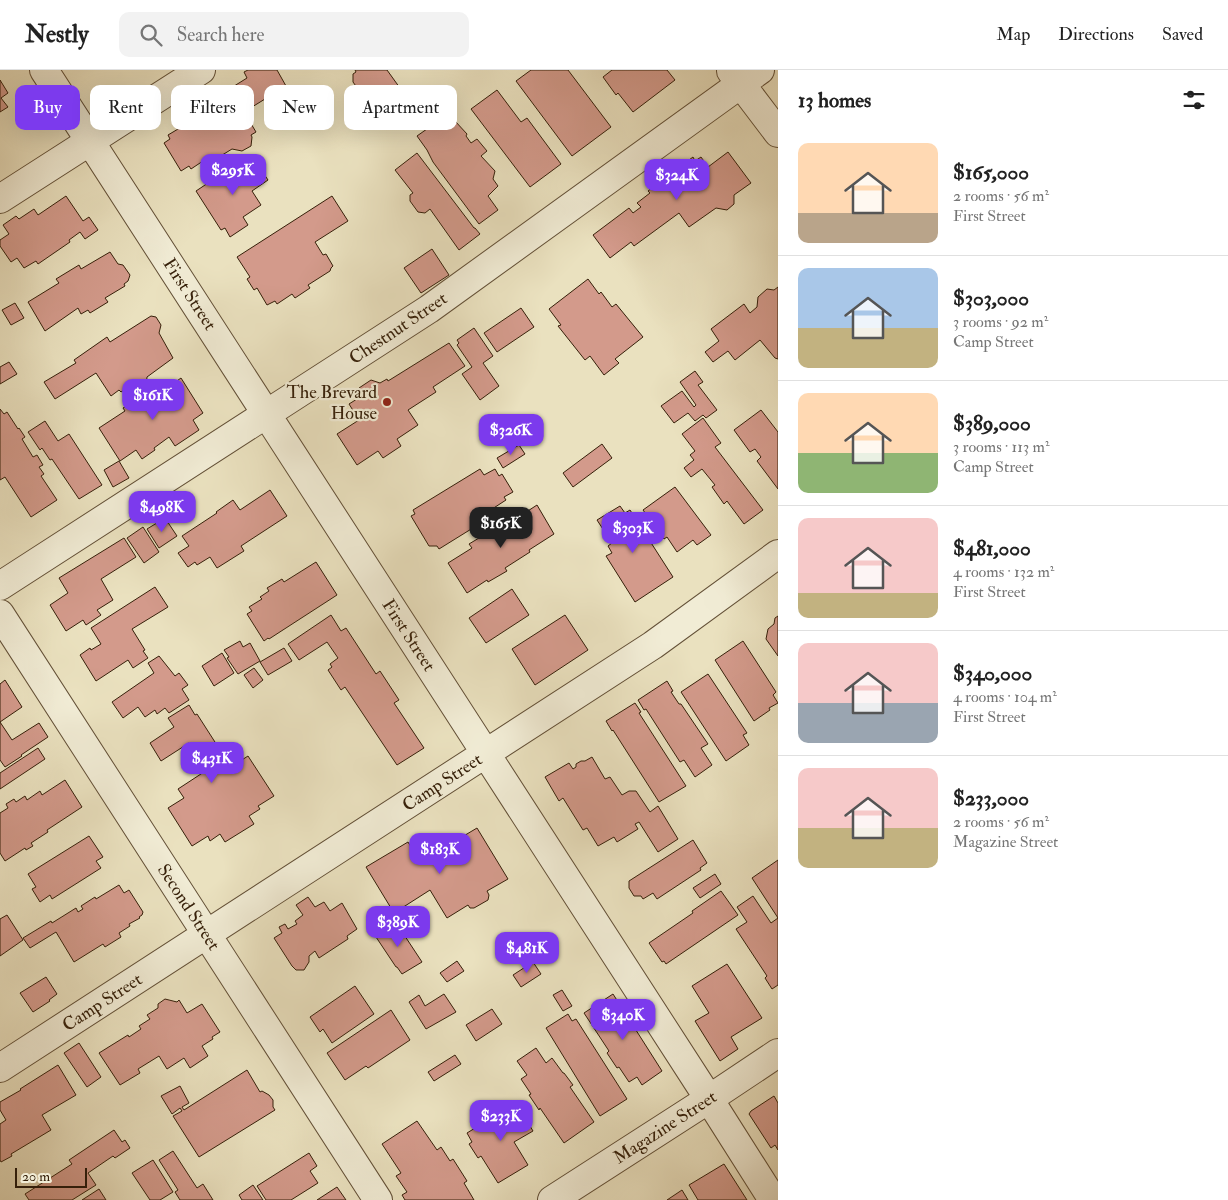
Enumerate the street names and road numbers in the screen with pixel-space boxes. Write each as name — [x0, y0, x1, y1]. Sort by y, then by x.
street label: First Street — [158, 254, 222, 335]
street label: Chestnut Street — [345, 287, 452, 370]
street label: First Street — [377, 595, 441, 676]
street label: Camp Street — [398, 748, 487, 817]
street label: Second Street — [152, 860, 225, 955]
street label: Camp Street — [58, 968, 147, 1037]
street label: Magazine Street — [609, 1085, 721, 1169]

